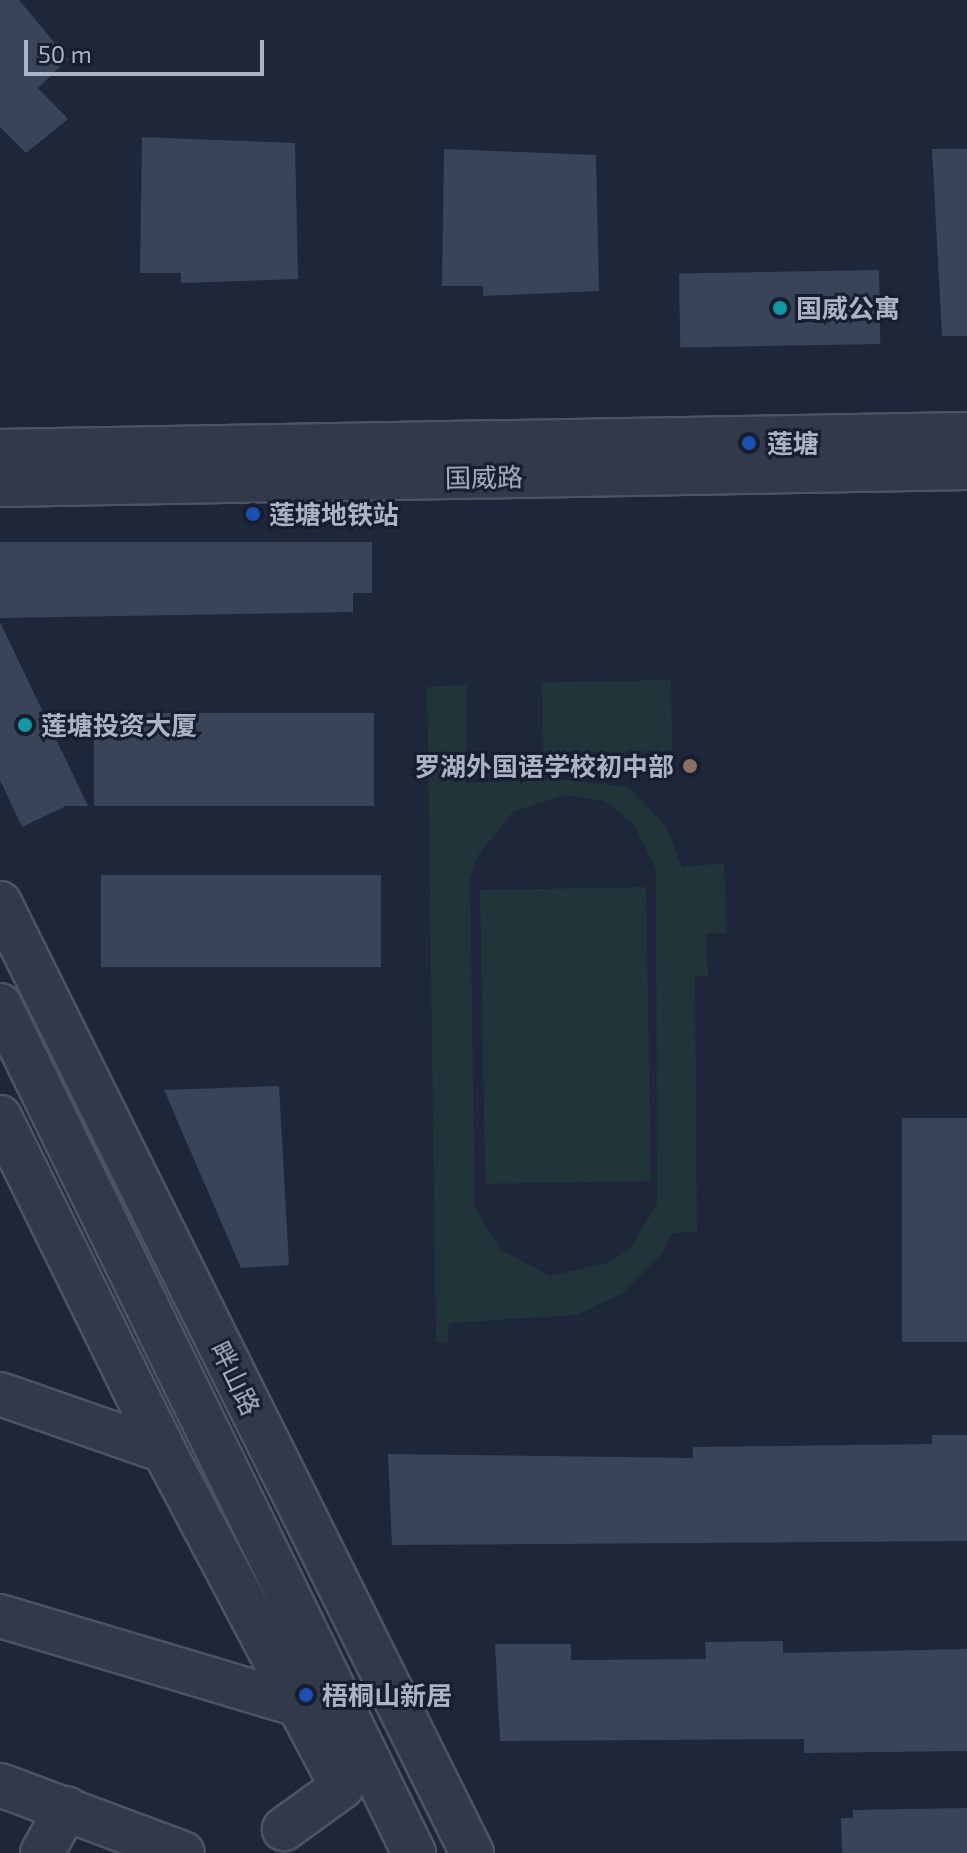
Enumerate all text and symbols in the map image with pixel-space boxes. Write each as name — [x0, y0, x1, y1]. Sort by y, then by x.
scale bar — [28, 24, 268, 74]
text: 50 m — [38, 39, 92, 68]
place label: 国威公寓 — [796, 292, 900, 324]
marker: 国威公寓 — [771, 299, 789, 317]
place label: 莲塘 — [767, 427, 819, 459]
marker: 莲塘 — [738, 432, 760, 454]
street label: 国威路 — [445, 461, 523, 493]
place label: 莲塘地铁站 — [269, 498, 399, 530]
marker: 莲塘地铁站 — [244, 505, 262, 523]
place label: 莲塘投资大厦 — [41, 709, 197, 741]
marker: 莲塘投资大厦 — [16, 716, 34, 734]
place label: 罗湖外国语学校初中部 — [414, 750, 674, 782]
marker: 罗湖外国语学校初中部 — [681, 757, 699, 775]
street label: 畔山路 — [205, 1336, 267, 1420]
place label: 梧桐山新居 — [322, 1679, 452, 1711]
marker: 梧桐山新居 — [297, 1686, 315, 1704]

